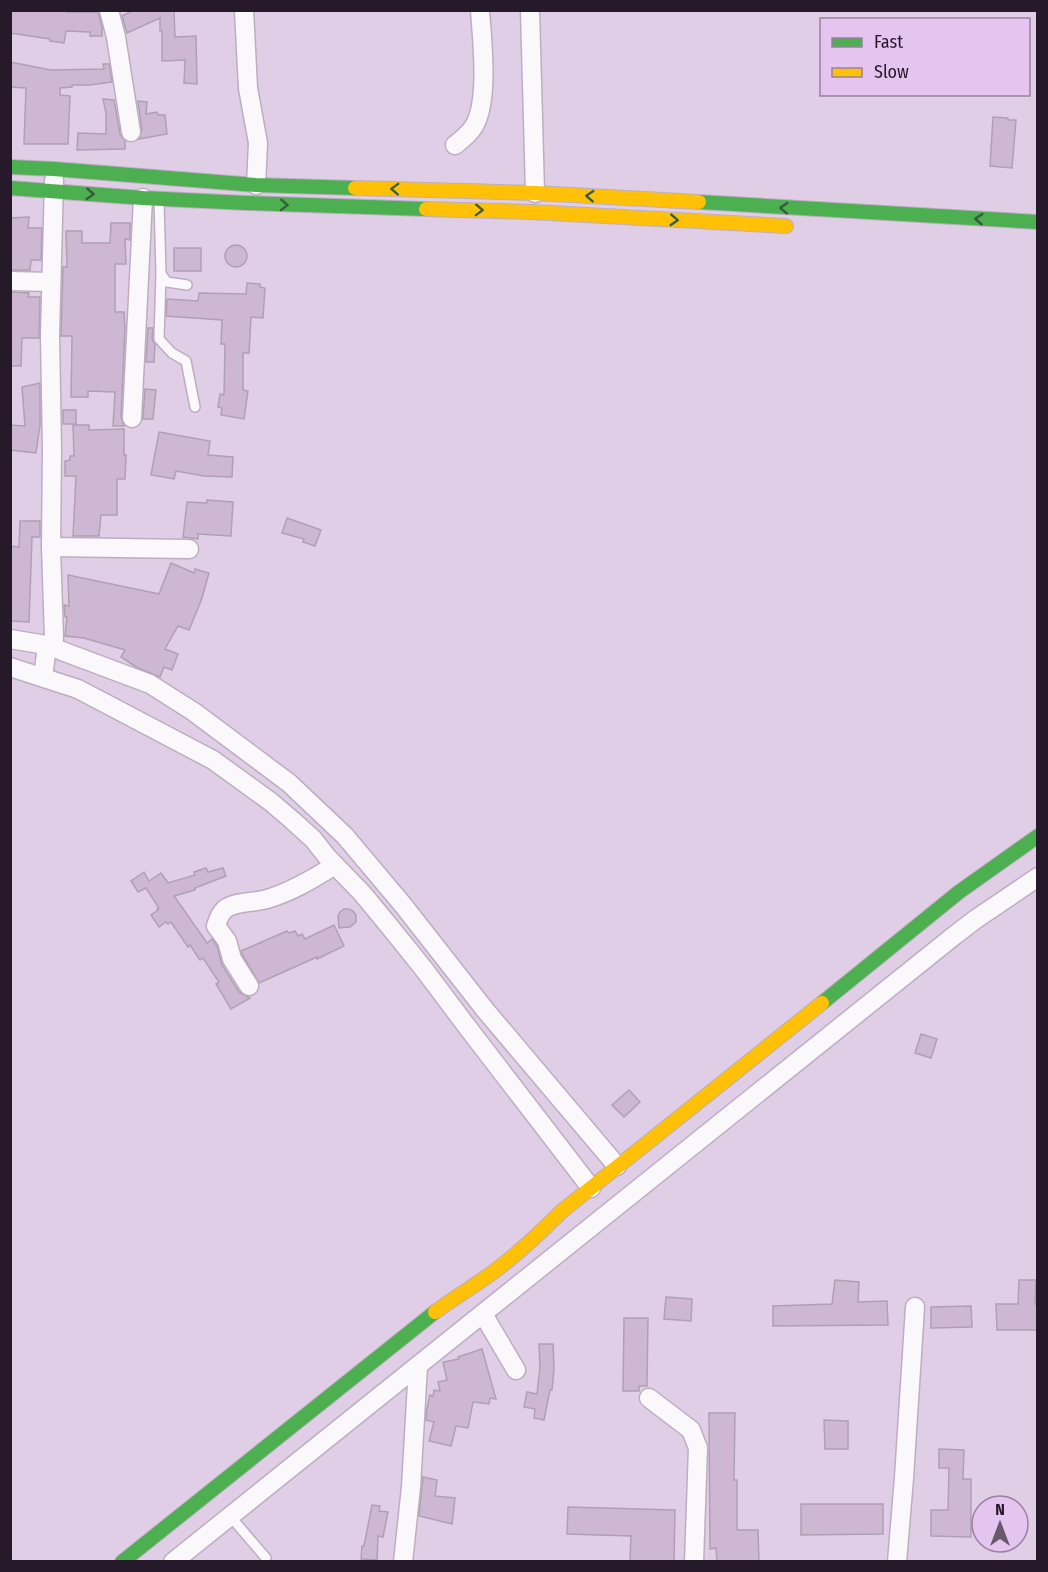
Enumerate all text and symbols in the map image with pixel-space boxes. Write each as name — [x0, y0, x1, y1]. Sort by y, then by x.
legend — [820, 18, 1030, 96]
text: Fast — [874, 31, 903, 53]
text: Slow — [874, 61, 909, 83]
one-way arrow — [390, 182, 399, 195]
one-way arrow — [85, 187, 94, 200]
one-way arrow — [585, 190, 594, 203]
one-way arrow — [280, 198, 289, 211]
one-way arrow — [780, 201, 789, 214]
one-way arrow — [475, 204, 484, 217]
one-way arrow — [975, 212, 984, 225]
one-way arrow — [670, 213, 679, 226]
north arrow — [970, 1494, 1030, 1554]
text: N — [995, 1500, 1005, 1519]

